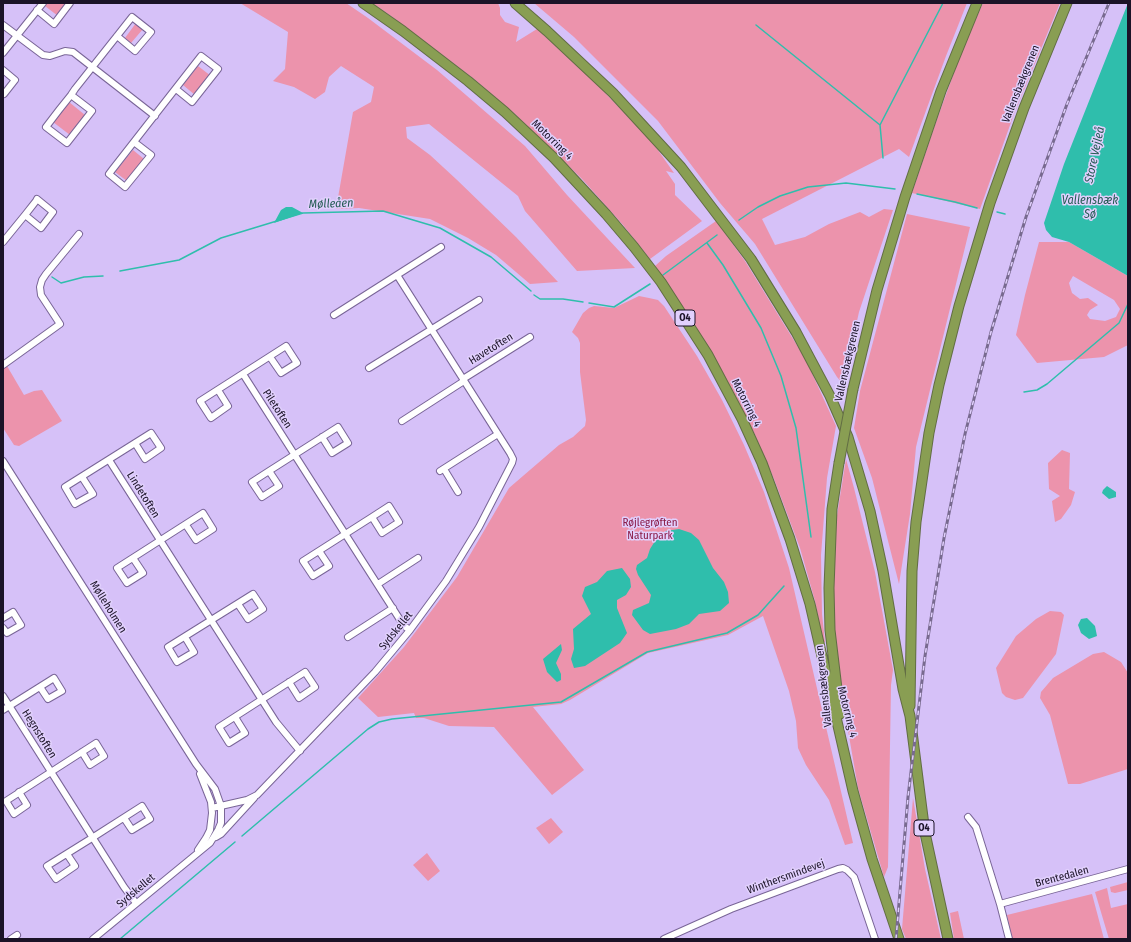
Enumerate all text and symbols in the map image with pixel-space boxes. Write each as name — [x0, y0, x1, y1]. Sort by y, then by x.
street label: Vallensbækgrenen — [999, 43, 1043, 125]
street label: Motorring 4 — [529, 117, 575, 163]
water label: Store Vejleå — [1082, 125, 1108, 185]
water label: Vallensbæk Sø — [1062, 194, 1118, 222]
water label: Mølleåen — [308, 196, 354, 212]
road number: O4 — [675, 310, 695, 326]
street label: Vallensbækgrenen — [832, 319, 864, 403]
street label: Havetoften — [467, 330, 515, 368]
street label: Motorring 4 — [728, 377, 764, 429]
street label: Piletoften — [259, 387, 295, 431]
street label: Lindetoften — [124, 469, 162, 521]
park label: Røjlegrøften Naturpark — [622, 516, 678, 542]
street label: Mølleholmen — [87, 578, 129, 636]
street label: Sydskellet — [376, 609, 416, 653]
street label: Vallensbækgrenen — [813, 644, 835, 728]
street label: Motorring 4 — [834, 685, 860, 739]
street label: Hegnstoften — [19, 707, 59, 761]
road number: O4 — [914, 820, 934, 836]
street label: Winthersmindevej — [746, 857, 826, 897]
street label: Brentedalen — [1034, 864, 1090, 890]
street label: Sydskellet — [114, 871, 158, 911]

